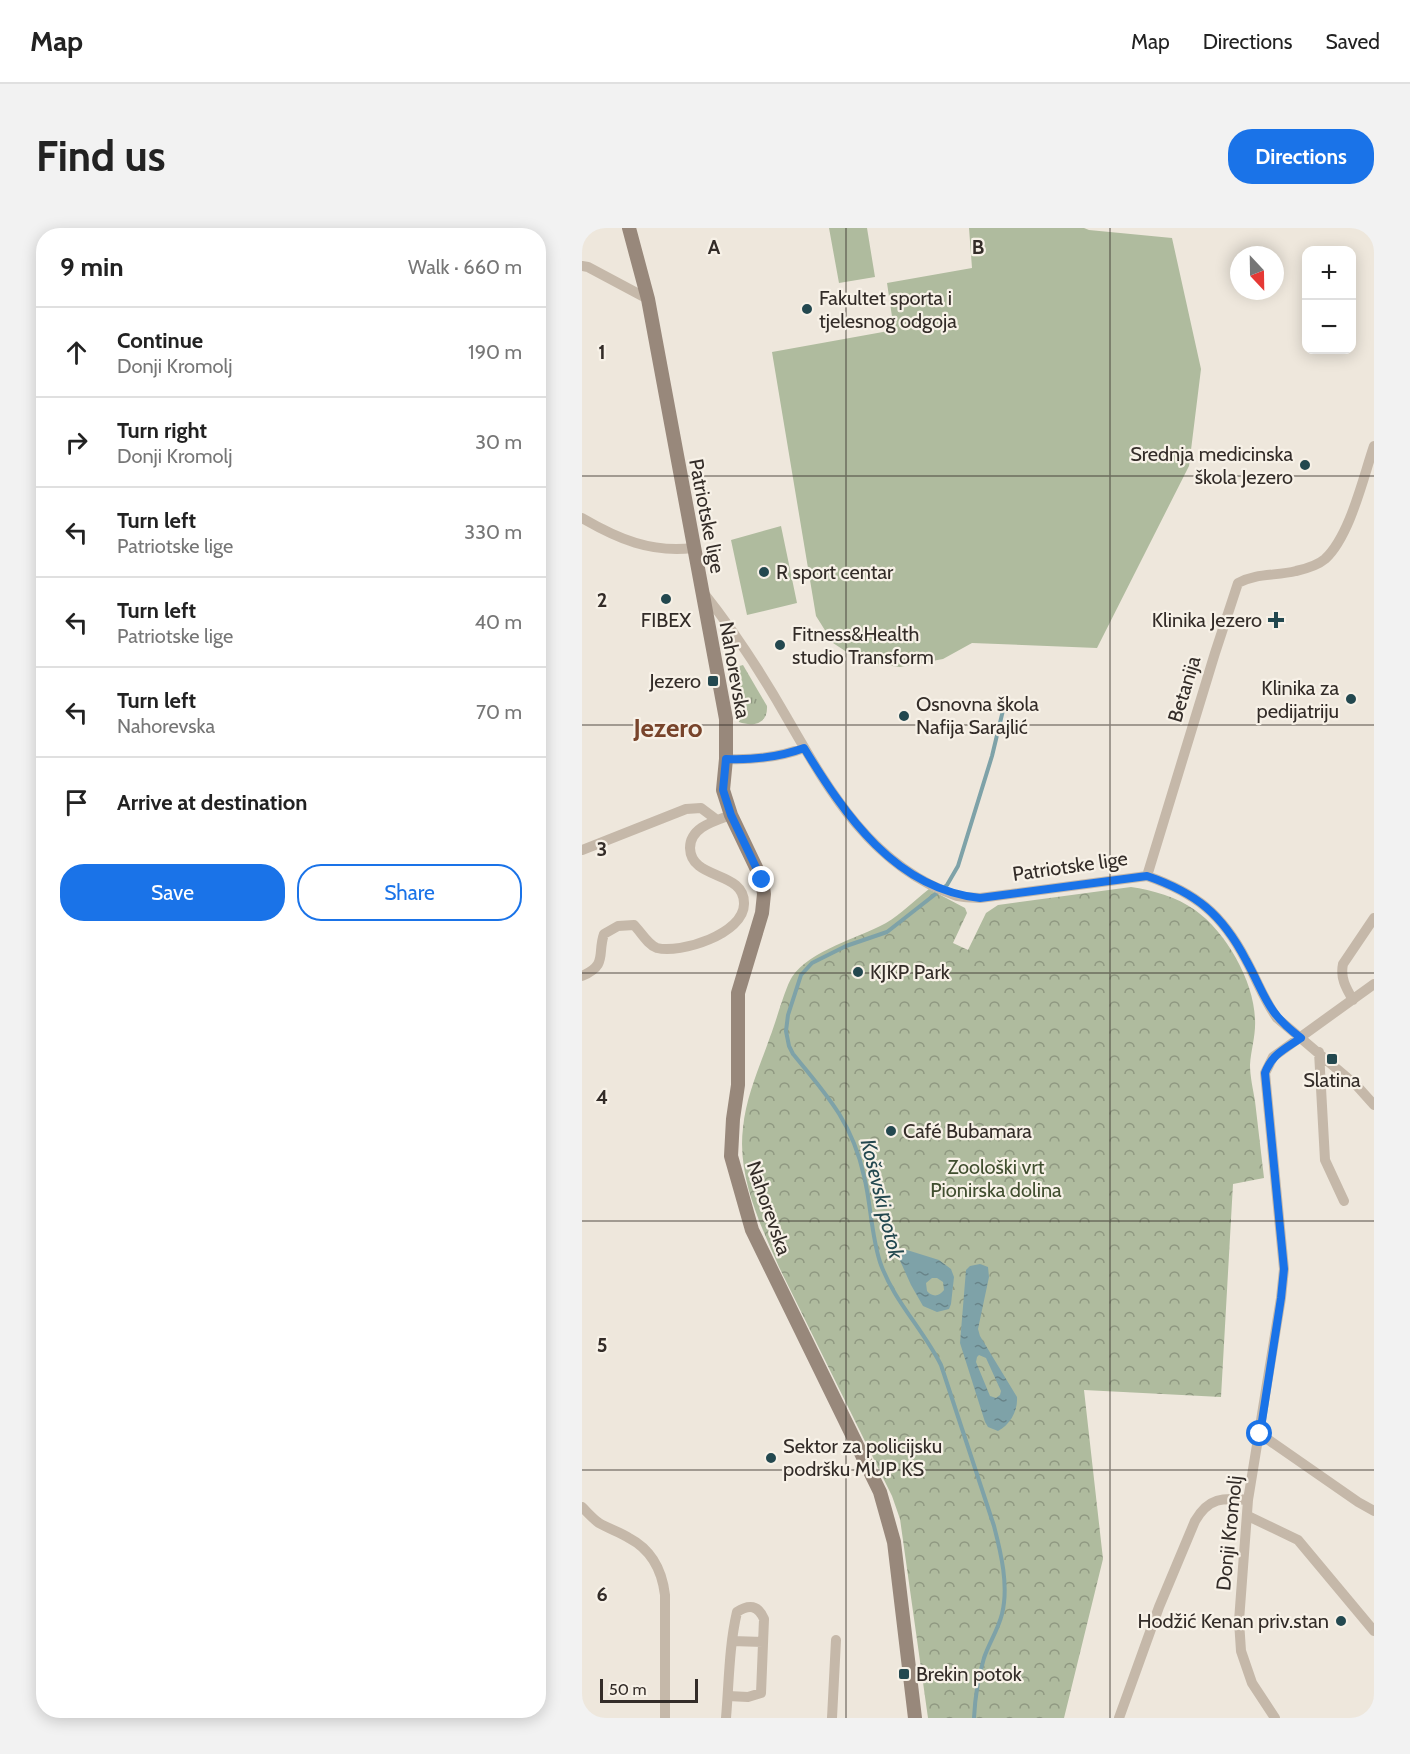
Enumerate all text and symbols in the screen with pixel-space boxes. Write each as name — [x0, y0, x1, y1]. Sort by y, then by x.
text: Map — [30, 24, 83, 58]
text: Map — [1131, 29, 1170, 54]
text: Directions — [1203, 29, 1292, 54]
text: Saved — [1325, 29, 1380, 54]
button: Directions — [1228, 129, 1374, 184]
text: Find us — [36, 130, 165, 182]
text: A — [708, 235, 721, 259]
text: B — [972, 235, 984, 259]
north arrow — [1230, 246, 1284, 300]
map controls — [1302, 246, 1356, 354]
button: + — [1302, 246, 1356, 300]
text: 9 min — [60, 251, 124, 283]
text: Walk · 660 m — [408, 255, 522, 279]
place label: Fakultet sporta i tjelesnog odgoja — [819, 286, 957, 333]
button: − — [1302, 300, 1356, 354]
marker: Fakultet sporta i tjelesnog odgoja — [800, 302, 814, 316]
text: Continue — [117, 327, 203, 354]
icon: ahead — [60, 336, 93, 369]
text: 190 m — [468, 340, 522, 364]
text: 1 — [598, 340, 606, 364]
text: Donji Kromolj — [117, 354, 232, 378]
text: Turn right — [117, 417, 207, 444]
icon: right — [60, 426, 93, 459]
text: 30 m — [475, 430, 522, 454]
place label: Srednja medicinska škola Jezero — [1130, 442, 1293, 489]
text: Donji Kromolj — [117, 444, 232, 468]
street label: Patriotske lige — [684, 457, 730, 575]
marker: Srednja medicinska škola Jezero — [1298, 458, 1312, 472]
text: Turn left — [117, 507, 196, 534]
icon: left — [60, 516, 93, 549]
text: 330 m — [464, 520, 522, 544]
text: Patriotske lige — [117, 534, 233, 558]
place label: R sport centar — [776, 560, 894, 584]
marker: R sport centar — [757, 565, 771, 579]
text: 2 — [597, 588, 607, 612]
marker: FIBEX — [659, 592, 673, 606]
text: Turn left — [117, 597, 196, 624]
icon: left — [60, 606, 93, 639]
place label: FIBEX — [641, 608, 691, 632]
place label: Klinika Jezero — [1152, 608, 1262, 632]
text: 40 m — [474, 610, 522, 634]
marker: Klinika Jezero — [1267, 611, 1285, 629]
street label: Nahorevska — [715, 620, 755, 721]
place label: Fitness&Health studio Transform — [792, 622, 934, 669]
text: Patriotske lige — [117, 624, 233, 648]
marker: Fitness&Health studio Transform — [773, 638, 787, 652]
street label: Betanija — [1163, 653, 1206, 725]
place label: Jezero — [648, 669, 701, 693]
marker: Jezero — [706, 674, 720, 688]
place label: Klinika za pedijatriju — [1257, 676, 1339, 723]
text: Turn left — [117, 687, 196, 714]
place label: Osnovna škola Nafija Sarajlić — [916, 692, 1039, 739]
marker: Klinika za pedijatriju — [1344, 692, 1358, 706]
icon: left — [60, 696, 93, 729]
text: 70 m — [476, 700, 522, 724]
marker: Osnovna škola Nafija Sarajlić — [897, 709, 911, 723]
district label: Jezero — [632, 712, 703, 744]
text: Nahorevska — [117, 714, 215, 738]
icon: arrive — [60, 786, 93, 819]
text: Arrive at destination — [117, 789, 307, 816]
text: 3 — [597, 837, 607, 861]
street label: Patriotske lige — [1011, 846, 1129, 886]
button: Save — [60, 864, 285, 921]
button: Share — [297, 864, 522, 921]
route end — [748, 866, 774, 892]
place label: KJKP Park — [870, 960, 950, 984]
marker: KJKP Park — [851, 965, 865, 979]
marker: Slatina — [1325, 1052, 1339, 1066]
place label: Slatina — [1303, 1068, 1361, 1092]
text: 4 — [596, 1085, 608, 1109]
place label: Café Bubamara — [903, 1119, 1032, 1143]
marker: Café Bubamara — [884, 1124, 898, 1138]
water label: Koševski potok — [856, 1137, 910, 1262]
park label: Zoološki vrt Pionirska dolina — [930, 1155, 1062, 1202]
street label: Nahorevska — [742, 1158, 796, 1259]
text: 5 — [597, 1333, 607, 1357]
route start — [1246, 1420, 1272, 1446]
place label: Sektor za policijsku podršku MUP KS — [783, 1434, 942, 1481]
marker: Sektor za policijsku podršku MUP KS — [764, 1451, 778, 1465]
street label: Donji Kromolj — [1211, 1474, 1247, 1592]
text: 6 — [596, 1582, 608, 1606]
place label: Hodžić Kenan priv.stan — [1138, 1609, 1329, 1633]
marker: Hodžić Kenan priv.stan — [1334, 1614, 1348, 1628]
place label: Brekin potok — [916, 1662, 1022, 1686]
marker: Brekin potok — [897, 1667, 911, 1681]
scale bar — [600, 1676, 698, 1704]
text: 50 m — [609, 1680, 646, 1699]

